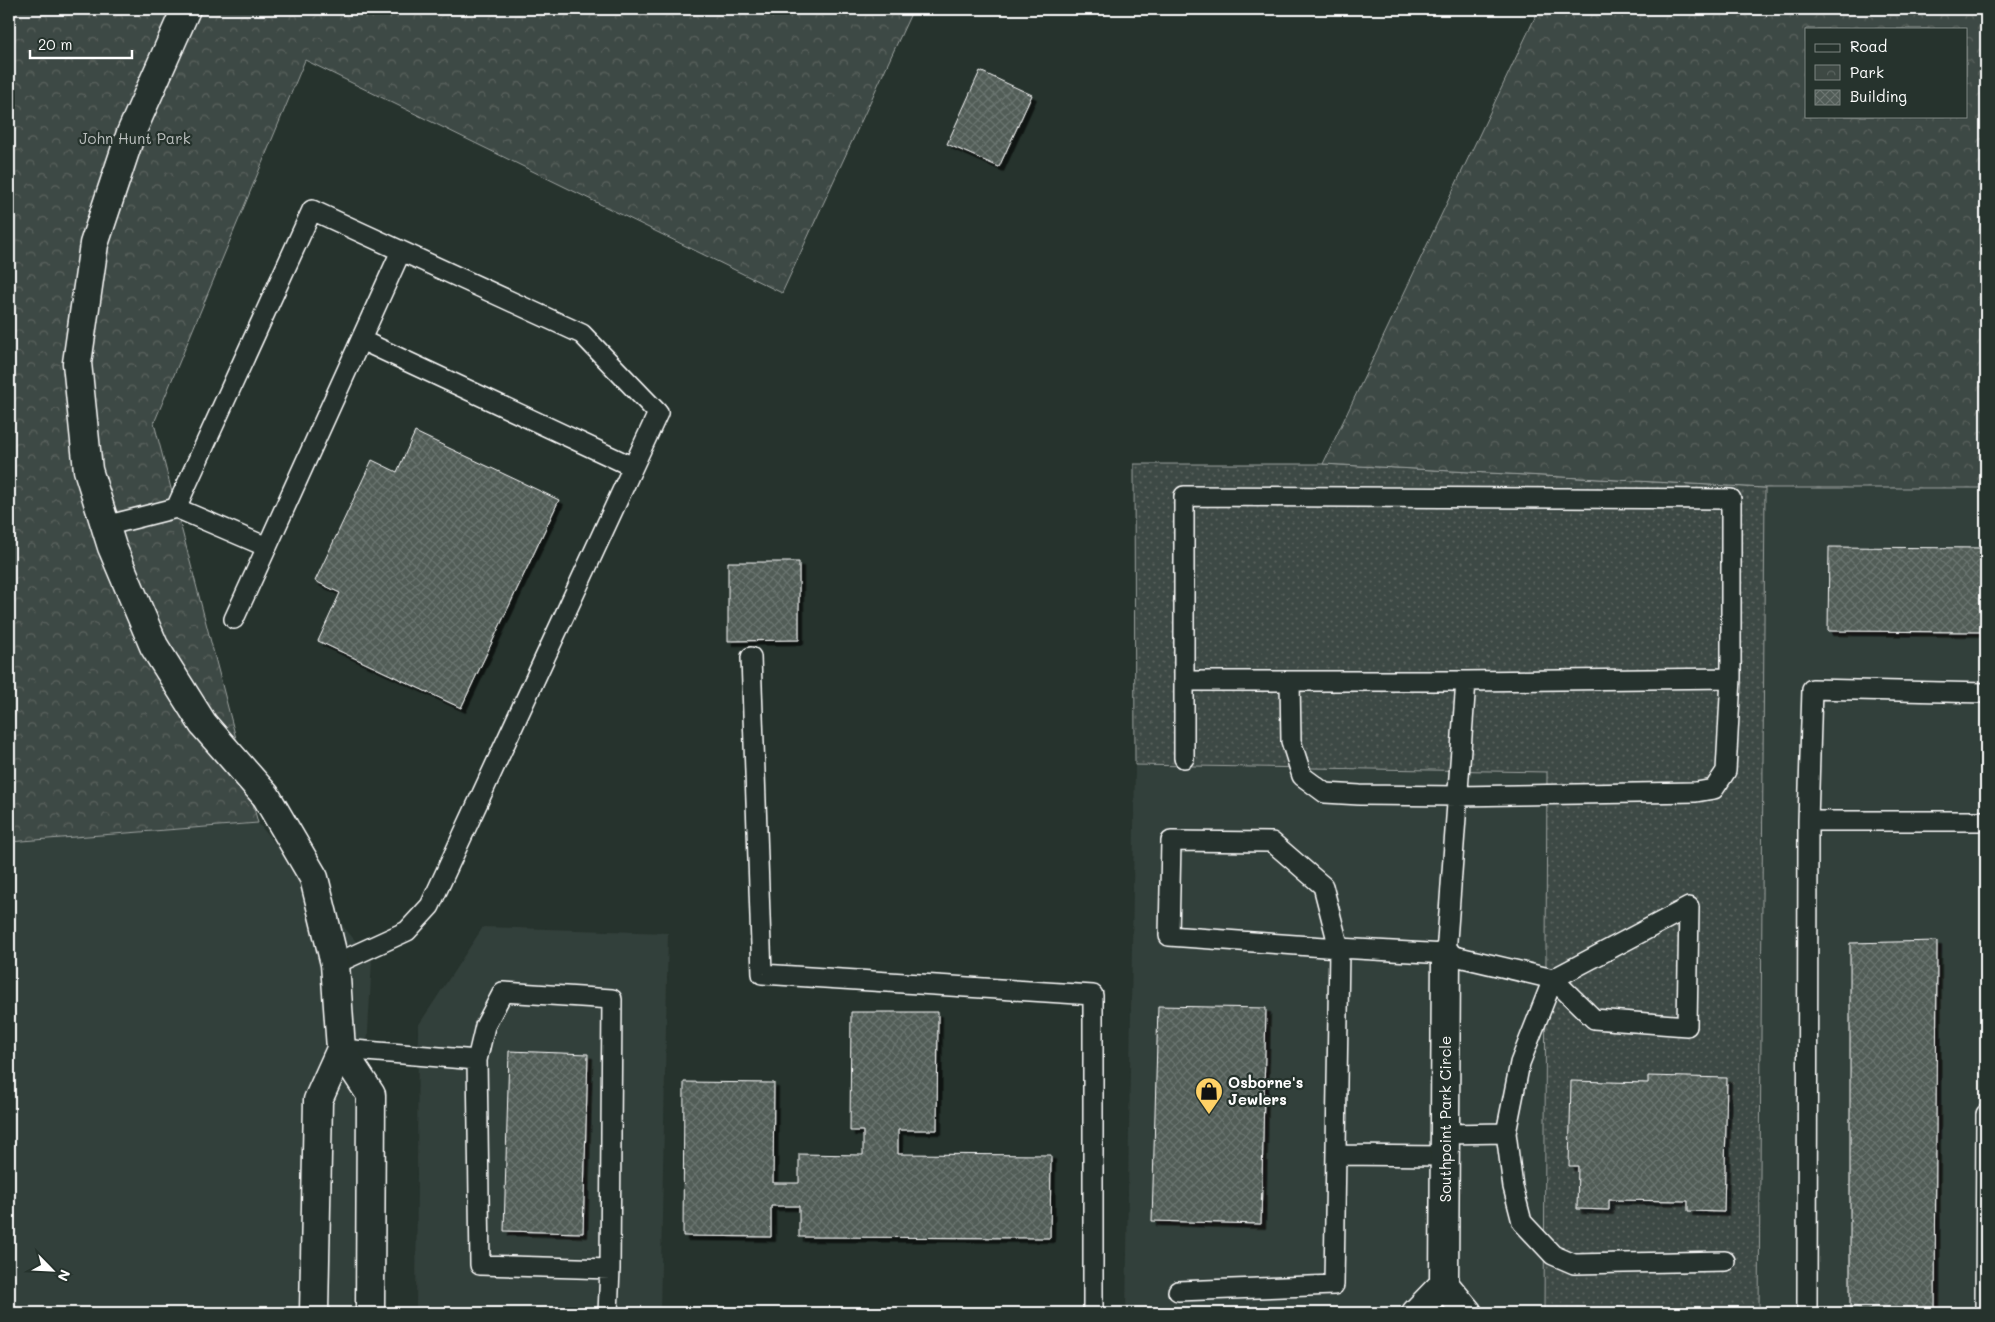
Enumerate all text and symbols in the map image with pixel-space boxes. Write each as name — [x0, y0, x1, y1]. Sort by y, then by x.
scale bar — [30, 28, 132, 60]
legend — [1805, 28, 1968, 118]
text: 20 m — [38, 34, 72, 54]
text: Road — [1850, 36, 1887, 56]
text: Park — [1850, 62, 1884, 82]
text: Building — [1850, 86, 1907, 106]
park label: John Hunt Park — [79, 128, 191, 148]
street label: Southpoint Park Circle — [1435, 1036, 1455, 1202]
place label: Osborne's Jewlers — [1228, 1072, 1303, 1109]
shop icon: Osborne's Jewlers — [1194, 1076, 1224, 1115]
north arrow — [28, 1244, 78, 1294]
text: N — [53, 1267, 75, 1284]

